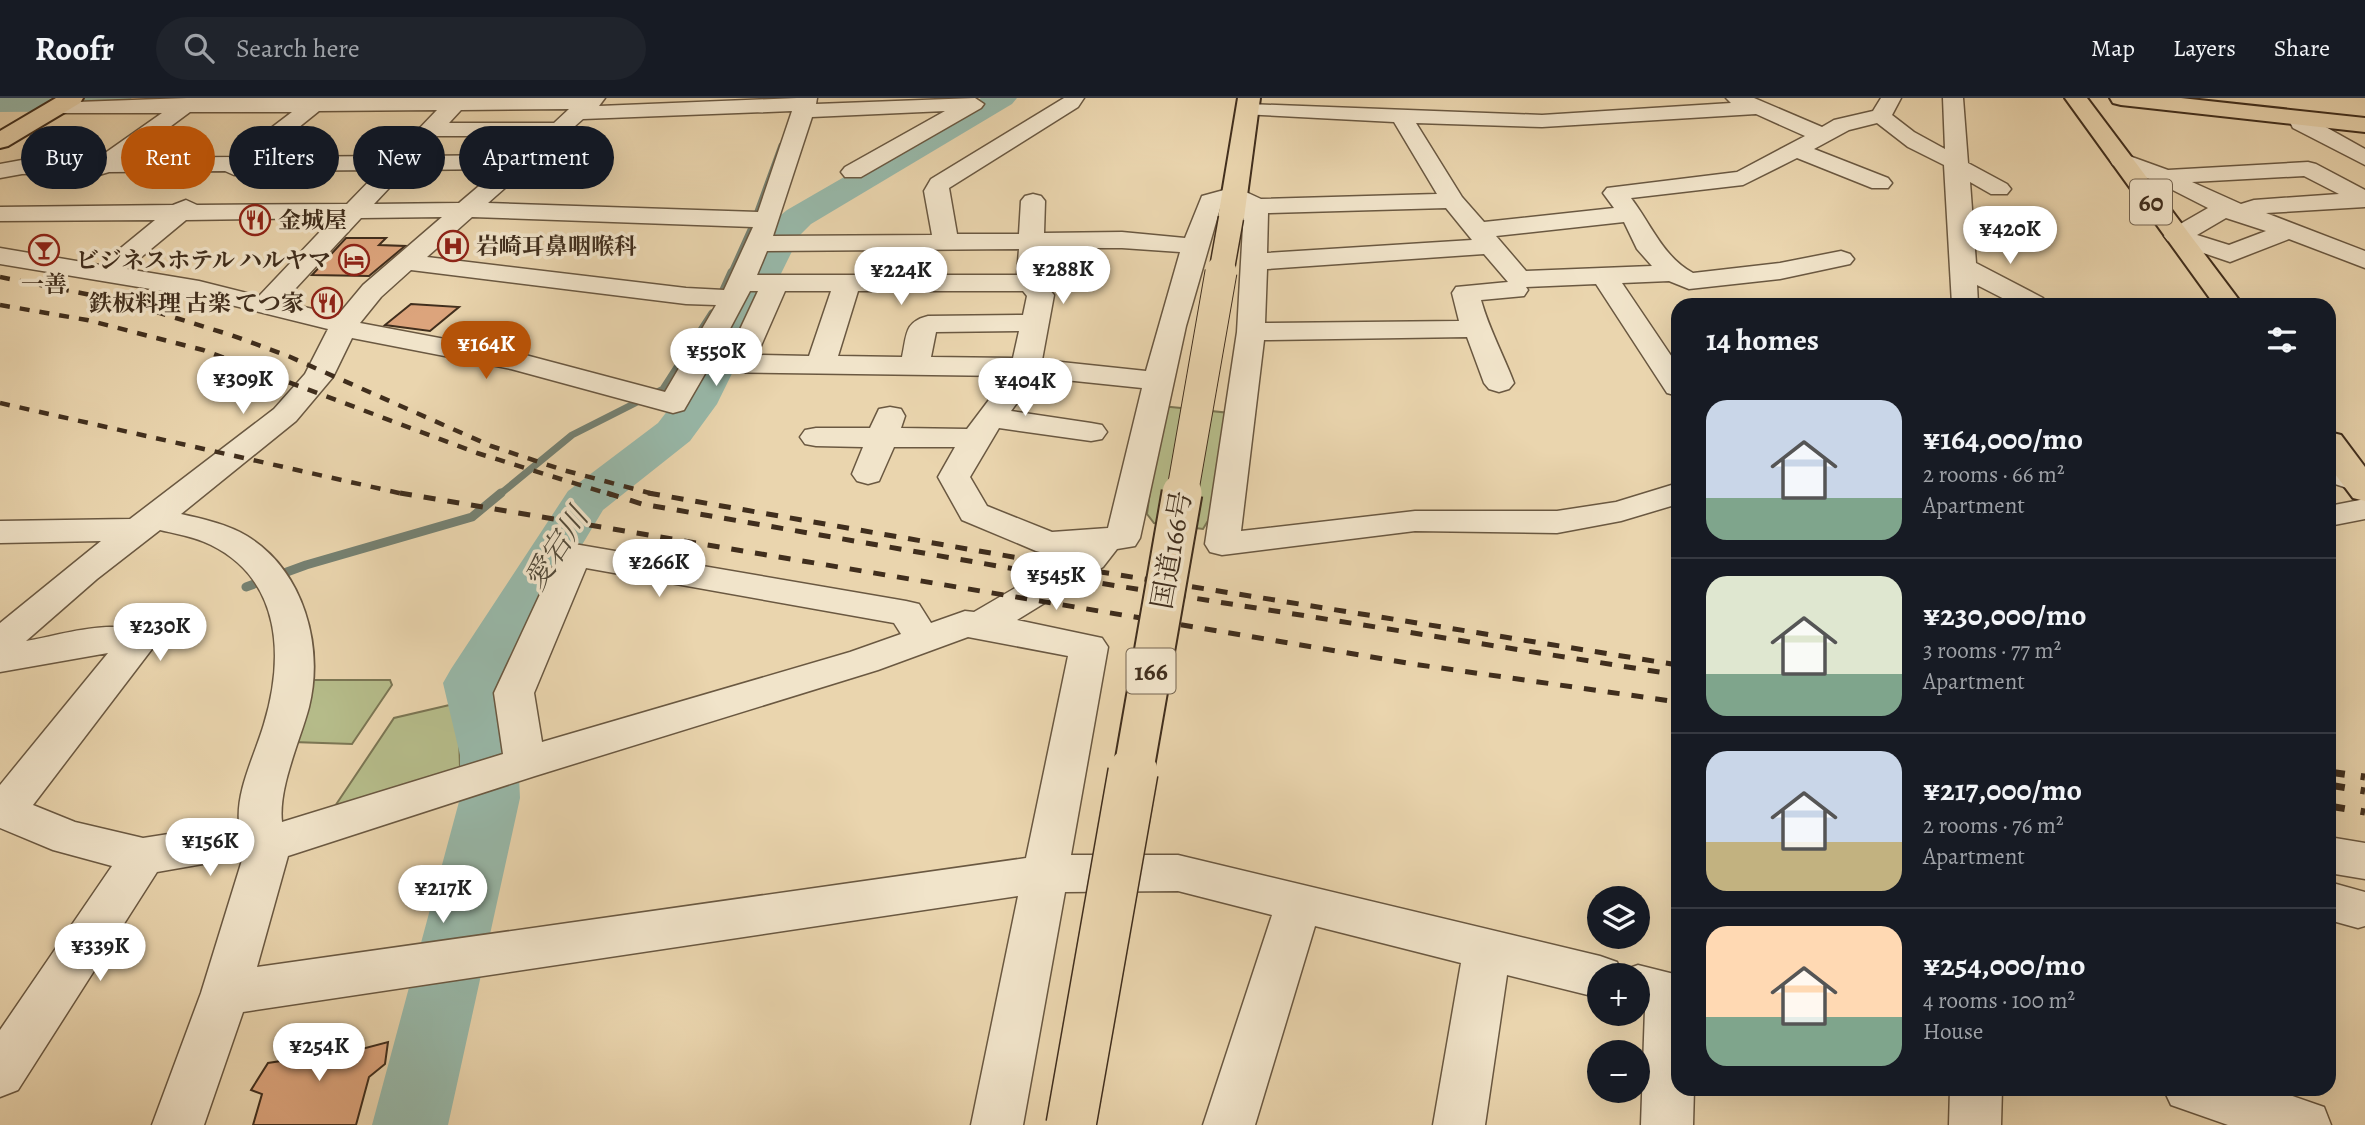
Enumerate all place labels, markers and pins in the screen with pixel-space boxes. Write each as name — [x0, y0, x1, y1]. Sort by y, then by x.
restaurant icon: 金城屋 — [238, 203, 272, 237]
place label: 金城屋 — [278, 205, 347, 236]
pin: ¥420K — [1961, 206, 2059, 266]
hospital icon: 岩崎耳鼻咽喉科 — [436, 229, 470, 263]
place label: 岩崎耳鼻咽喉科 — [476, 231, 637, 262]
bar icon: 一善 — [27, 233, 61, 267]
hotel icon: ビジネスホテル ハルヤマ — [337, 243, 371, 277]
place label: ビジネスホテル ハルヤマ — [76, 245, 331, 276]
pin: ¥288K — [1014, 246, 1112, 306]
pin: ¥224K — [852, 248, 950, 307]
place label: 一善 — [21, 269, 67, 300]
restaurant icon: 鉄板料理 古楽 てつ家 — [310, 286, 344, 320]
place label: 鉄板料理 古楽 てつ家 — [89, 288, 304, 319]
pin: ¥164K — [437, 322, 535, 381]
pin: ¥550K — [667, 328, 765, 388]
pin: ¥309K — [194, 356, 292, 416]
pin: ¥404K — [976, 358, 1074, 418]
pin: ¥266K — [610, 540, 708, 599]
pin: ¥545K — [1007, 552, 1105, 612]
pin: ¥230K — [111, 603, 209, 663]
pin: ¥156K — [161, 818, 259, 878]
pin: ¥217K — [394, 866, 492, 925]
pin: ¥339K — [51, 924, 149, 983]
pin: ¥254K — [270, 1024, 368, 1083]

